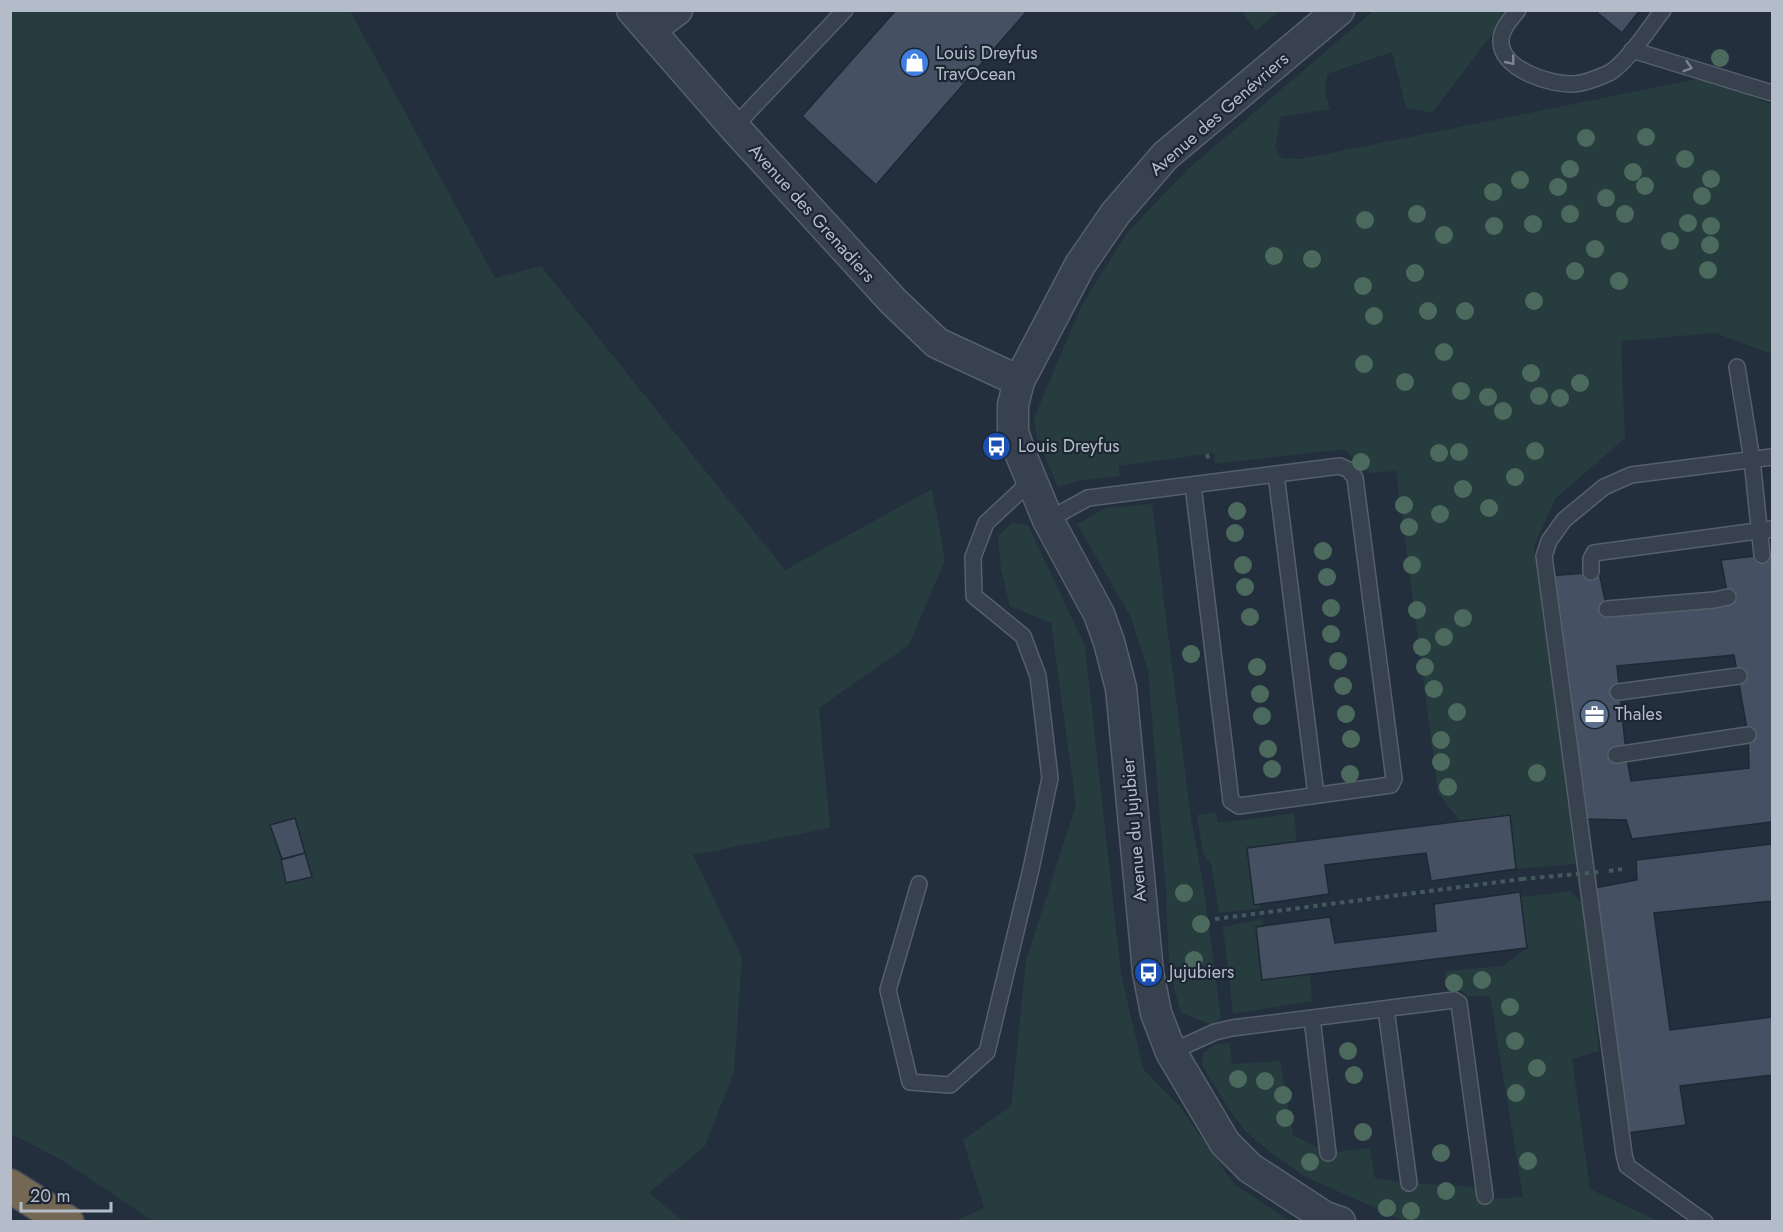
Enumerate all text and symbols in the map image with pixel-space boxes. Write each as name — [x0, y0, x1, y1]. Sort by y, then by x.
place label: Louis Dreyfus TravOcean — [936, 40, 1038, 87]
street label: Avenue des Genévriers — [1144, 46, 1294, 182]
shop icon: Louis Dreyfus TravOcean — [899, 47, 931, 79]
one-way arrow — [1503, 54, 1514, 65]
one-way arrow — [1682, 60, 1693, 72]
street label: Avenue des Grenadiers — [743, 138, 881, 288]
bus stop icon: Louis Dreyfus — [981, 430, 1013, 462]
place label: Louis Dreyfus — [1018, 433, 1120, 459]
office icon: Thales — [1578, 698, 1610, 730]
place label: Thales — [1615, 701, 1662, 727]
street label: Avenue du Jujubier — [1115, 756, 1153, 903]
bus stop icon: Jujubiers — [1132, 956, 1164, 988]
place label: Jujubiers — [1167, 959, 1234, 985]
scale bar — [21, 1175, 111, 1213]
text: 20 m — [30, 1183, 70, 1209]

